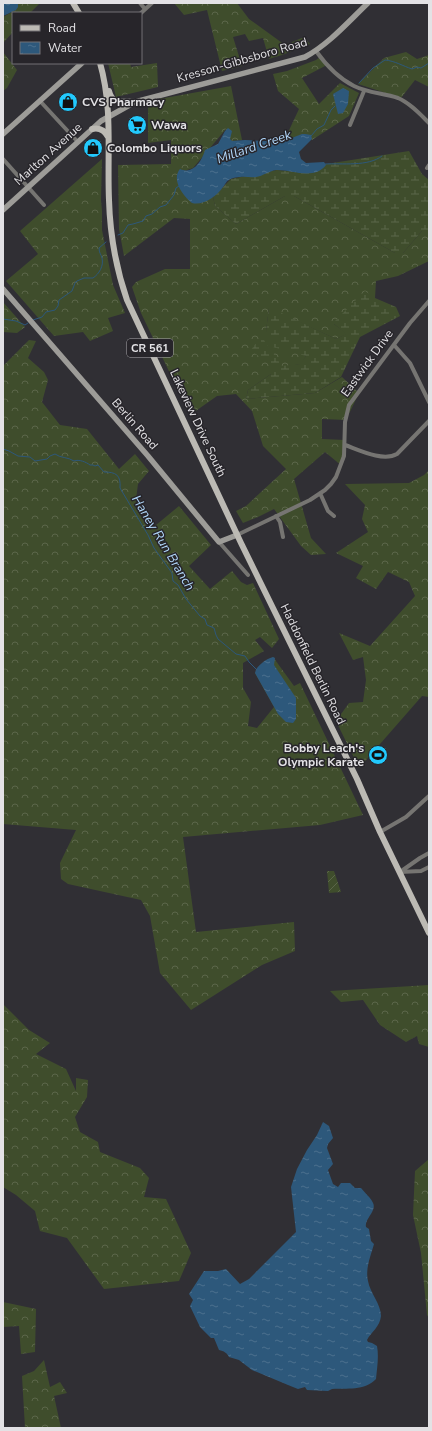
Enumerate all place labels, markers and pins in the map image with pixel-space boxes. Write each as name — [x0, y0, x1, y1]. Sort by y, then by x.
shop icon: CVS Pharmacy — [57, 91, 79, 113]
place label: CVS Pharmacy — [82, 94, 165, 110]
supermarket icon: Wawa — [126, 114, 148, 136]
place label: Wawa — [151, 117, 187, 133]
shop icon: Colombo Liquors — [82, 137, 104, 159]
place label: Colombo Liquors — [107, 140, 202, 156]
place label: Bobby Leach's Olympic Karate — [278, 740, 364, 770]
sports icon: Bobby Leach's Olympic Karate — [367, 744, 389, 766]

